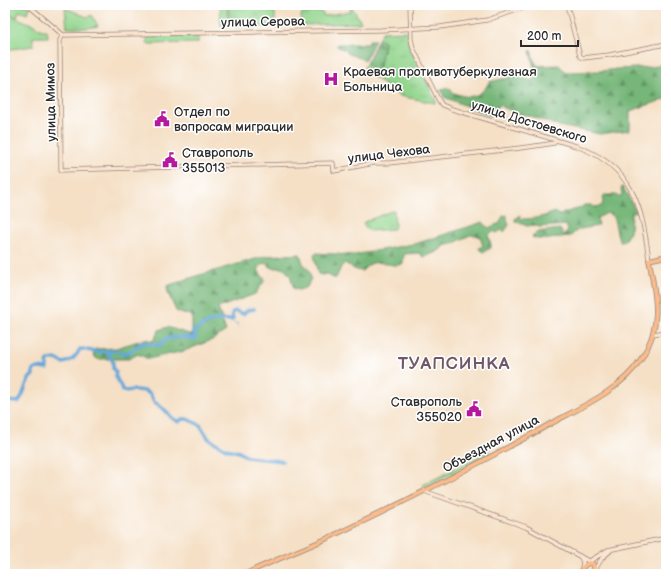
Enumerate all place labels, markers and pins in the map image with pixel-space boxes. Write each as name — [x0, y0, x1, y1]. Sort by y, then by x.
place label: Краевая противотуберкулезная Больница — [343, 64, 537, 95]
hospital icon: Краевая противотуберкулезная Больница — [322, 70, 340, 88]
place label: Отдел по вопросам миграции — [174, 104, 293, 135]
public building icon: Отдел по вопросам миграции — [153, 110, 171, 128]
place label: Ставрополь 355013 — [182, 145, 254, 176]
public building icon: Ставрополь 355013 — [161, 151, 179, 169]
place label: Ставрополь 355020 — [391, 394, 463, 425]
public building icon: Ставрополь 355020 — [465, 400, 483, 418]

